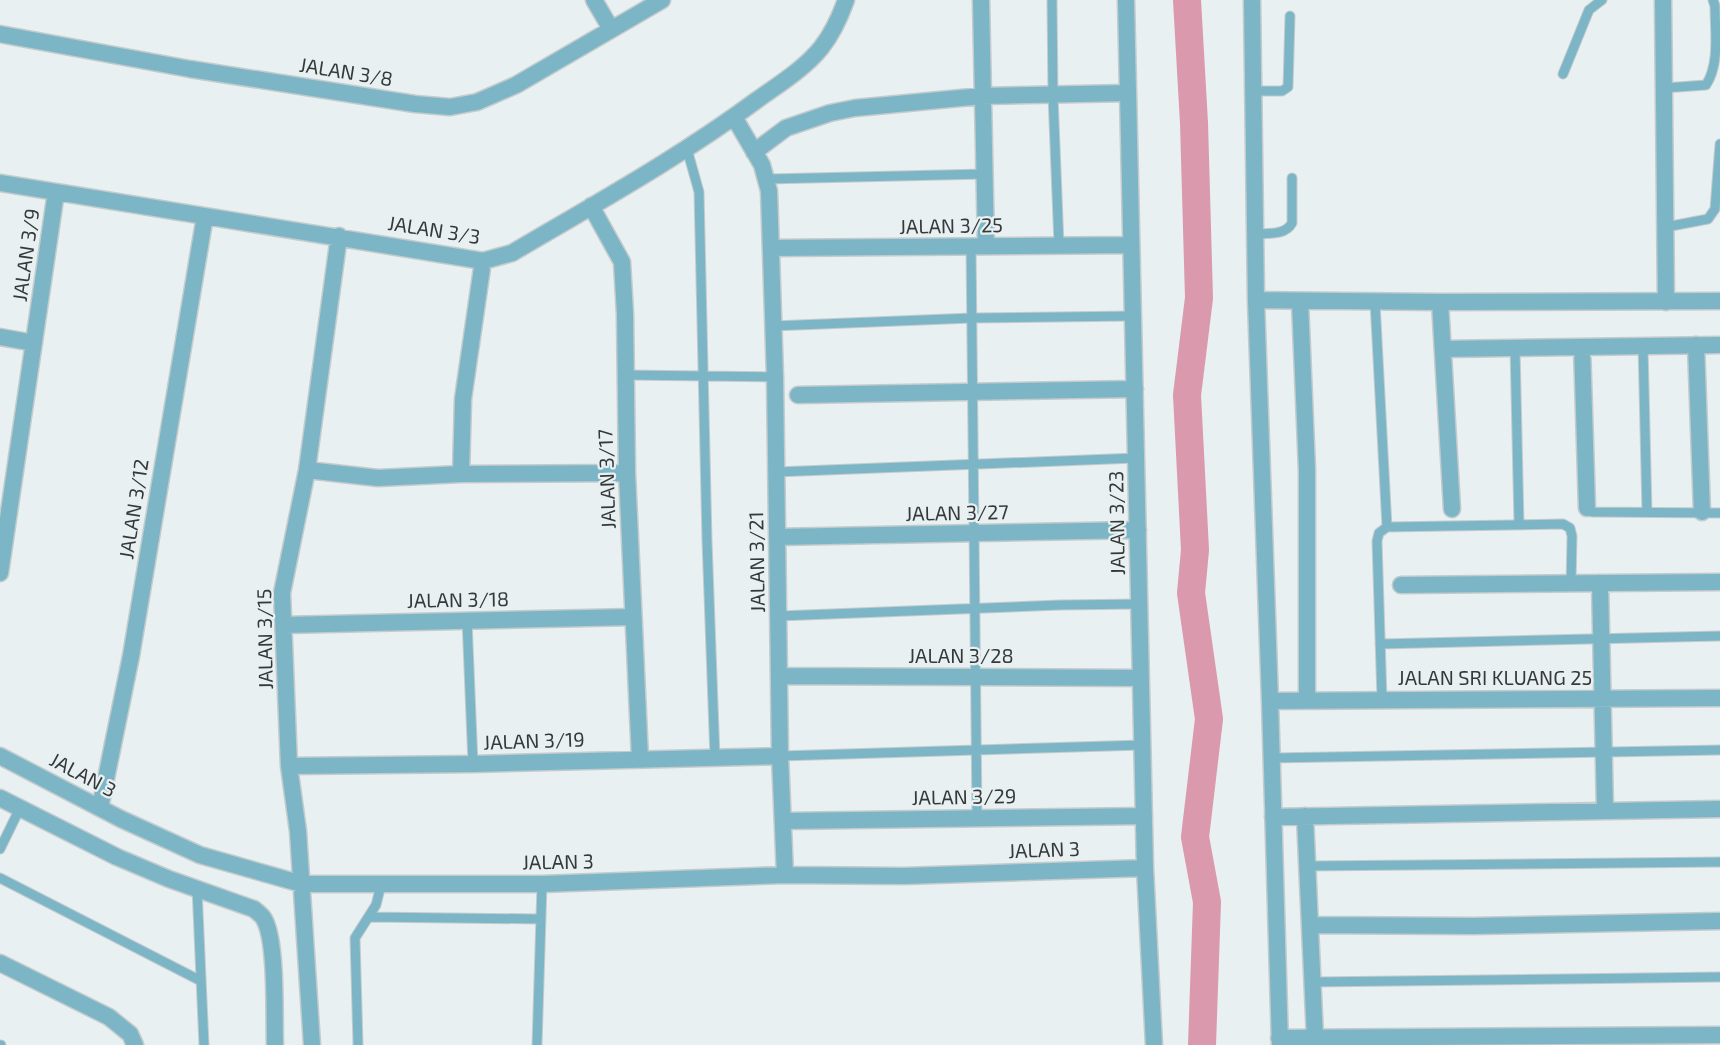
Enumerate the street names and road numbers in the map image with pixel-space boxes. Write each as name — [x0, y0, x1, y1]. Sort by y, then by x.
street label: JALAN 3/8 — [298, 52, 395, 90]
street label: JALAN 3/9 — [7, 207, 43, 303]
street label: JALAN 3/3 — [386, 210, 482, 248]
street label: JALAN 3/25 — [899, 212, 1003, 238]
street label: JALAN 3/17 — [592, 429, 620, 530]
street label: JALAN 3/12 — [113, 457, 153, 561]
street label: JALAN 3/23 — [1103, 471, 1129, 575]
street label: JALAN 3/27 — [905, 499, 1009, 525]
street label: JALAN 3/21 — [743, 511, 769, 613]
street label: JALAN 3/18 — [407, 586, 509, 612]
street label: JALAN 3/15 — [251, 588, 277, 690]
street label: JALAN 3/28 — [908, 643, 1014, 667]
street label: JALAN SRI KLUANG 25 — [1398, 665, 1592, 689]
street label: JALAN 3/19 — [483, 726, 585, 754]
street label: JALAN 3 — [46, 747, 121, 802]
street label: JALAN 3/29 — [911, 783, 1017, 809]
street label: JALAN 3 — [1008, 836, 1080, 862]
street label: JALAN 3 — [522, 848, 594, 874]

